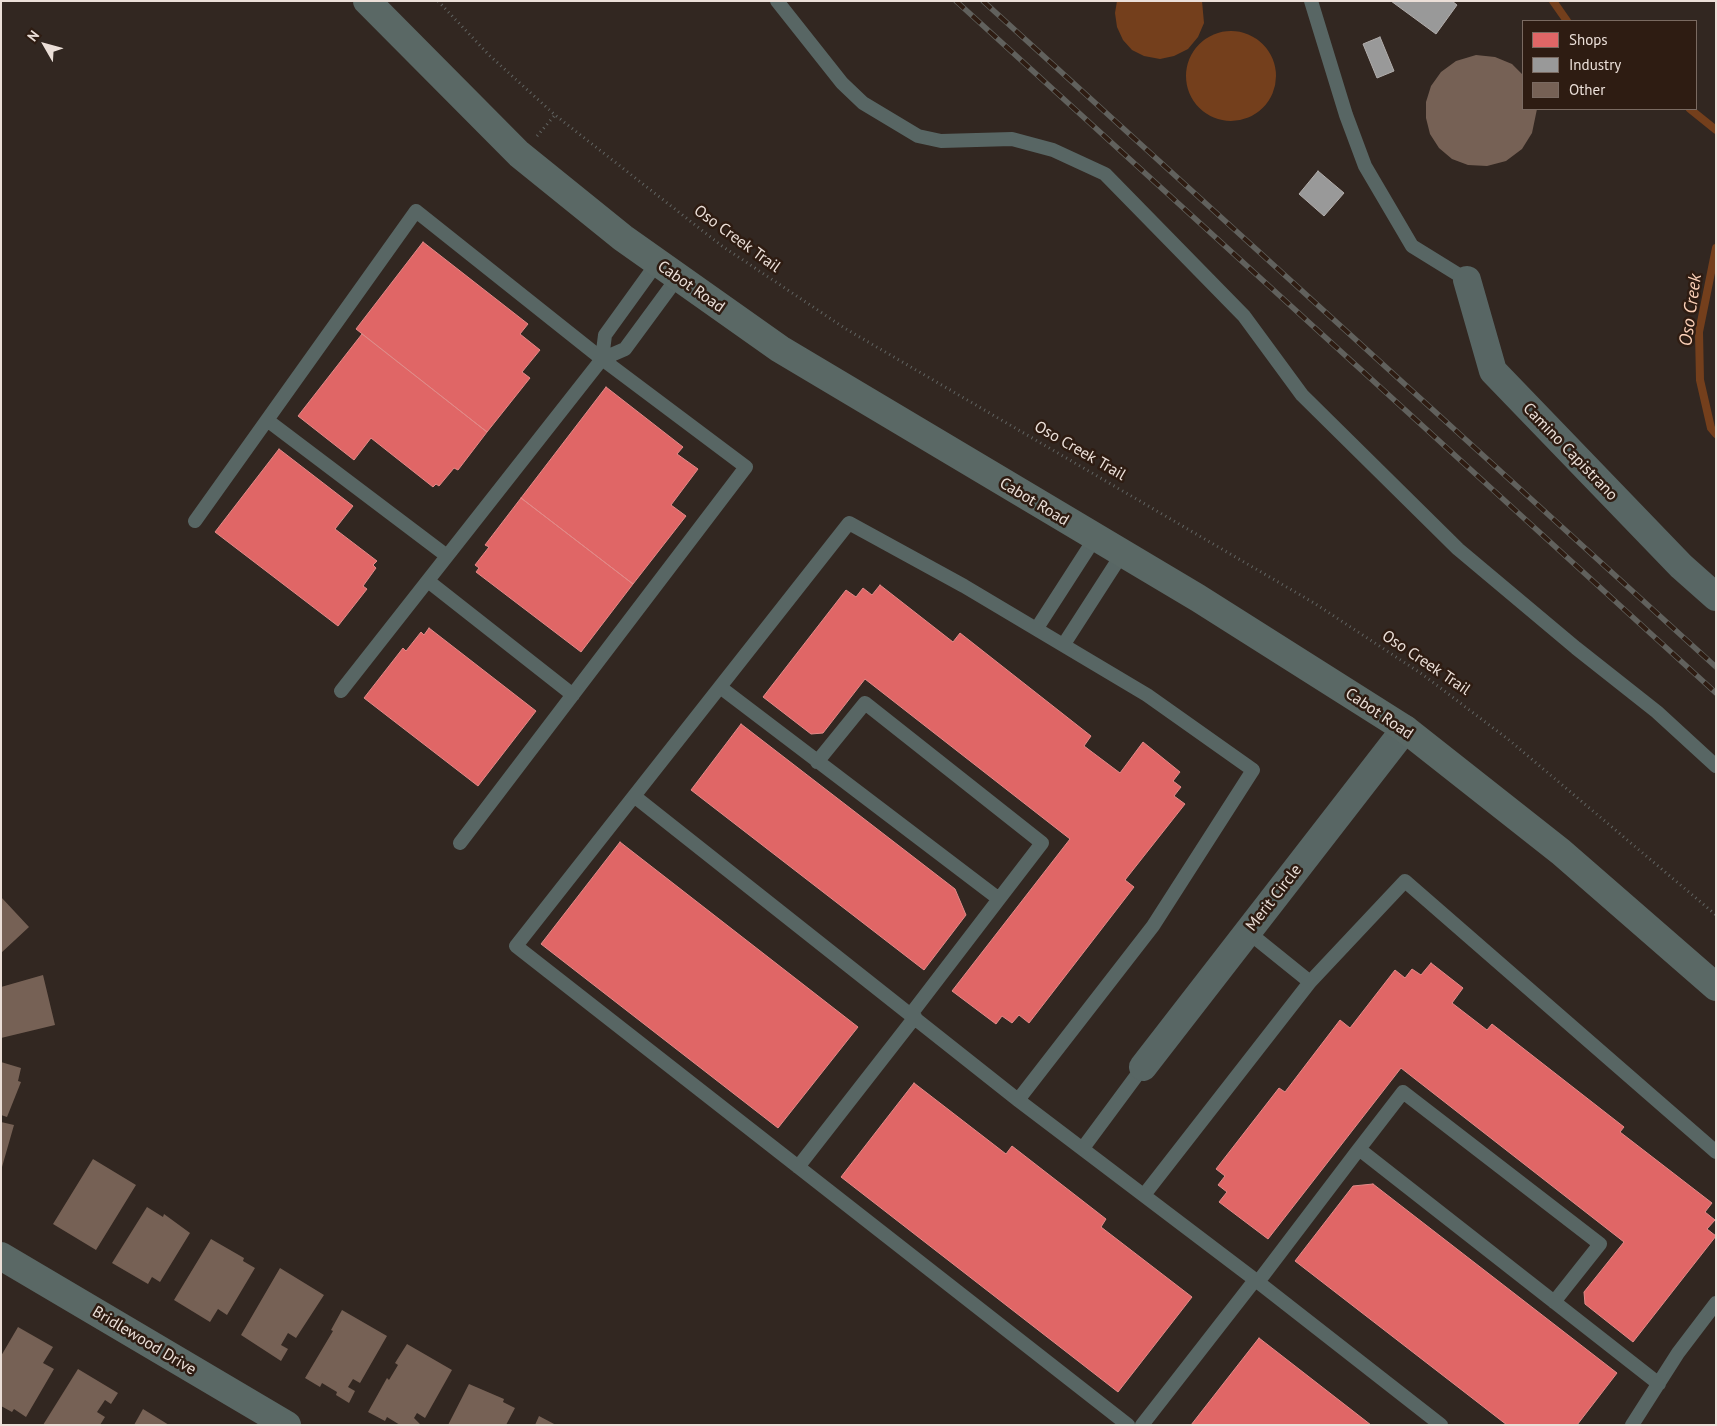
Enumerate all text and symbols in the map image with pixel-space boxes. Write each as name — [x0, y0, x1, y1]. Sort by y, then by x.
north arrow — [20, 20, 70, 70]
legend — [1522, 20, 1697, 110]
text: N — [23, 27, 43, 45]
text: Shops — [1569, 30, 1608, 49]
text: Industry — [1569, 55, 1621, 74]
text: Other — [1569, 80, 1605, 99]
street label: Oso Creek Trail — [690, 201, 784, 277]
street label: Cabot Road — [654, 257, 728, 317]
water label: Oso Creek — [1675, 273, 1707, 347]
street label: Camino Capistrano — [1519, 399, 1621, 505]
street label: Oso Creek Trail — [1031, 417, 1129, 485]
street label: Cabot Road — [996, 474, 1072, 530]
street label: Oso Creek Trail — [1378, 626, 1474, 700]
street label: Cabot Road — [1341, 684, 1417, 744]
street label: Merit Circle — [1242, 861, 1306, 935]
street label: Bridlewood Drive — [89, 1302, 199, 1380]

